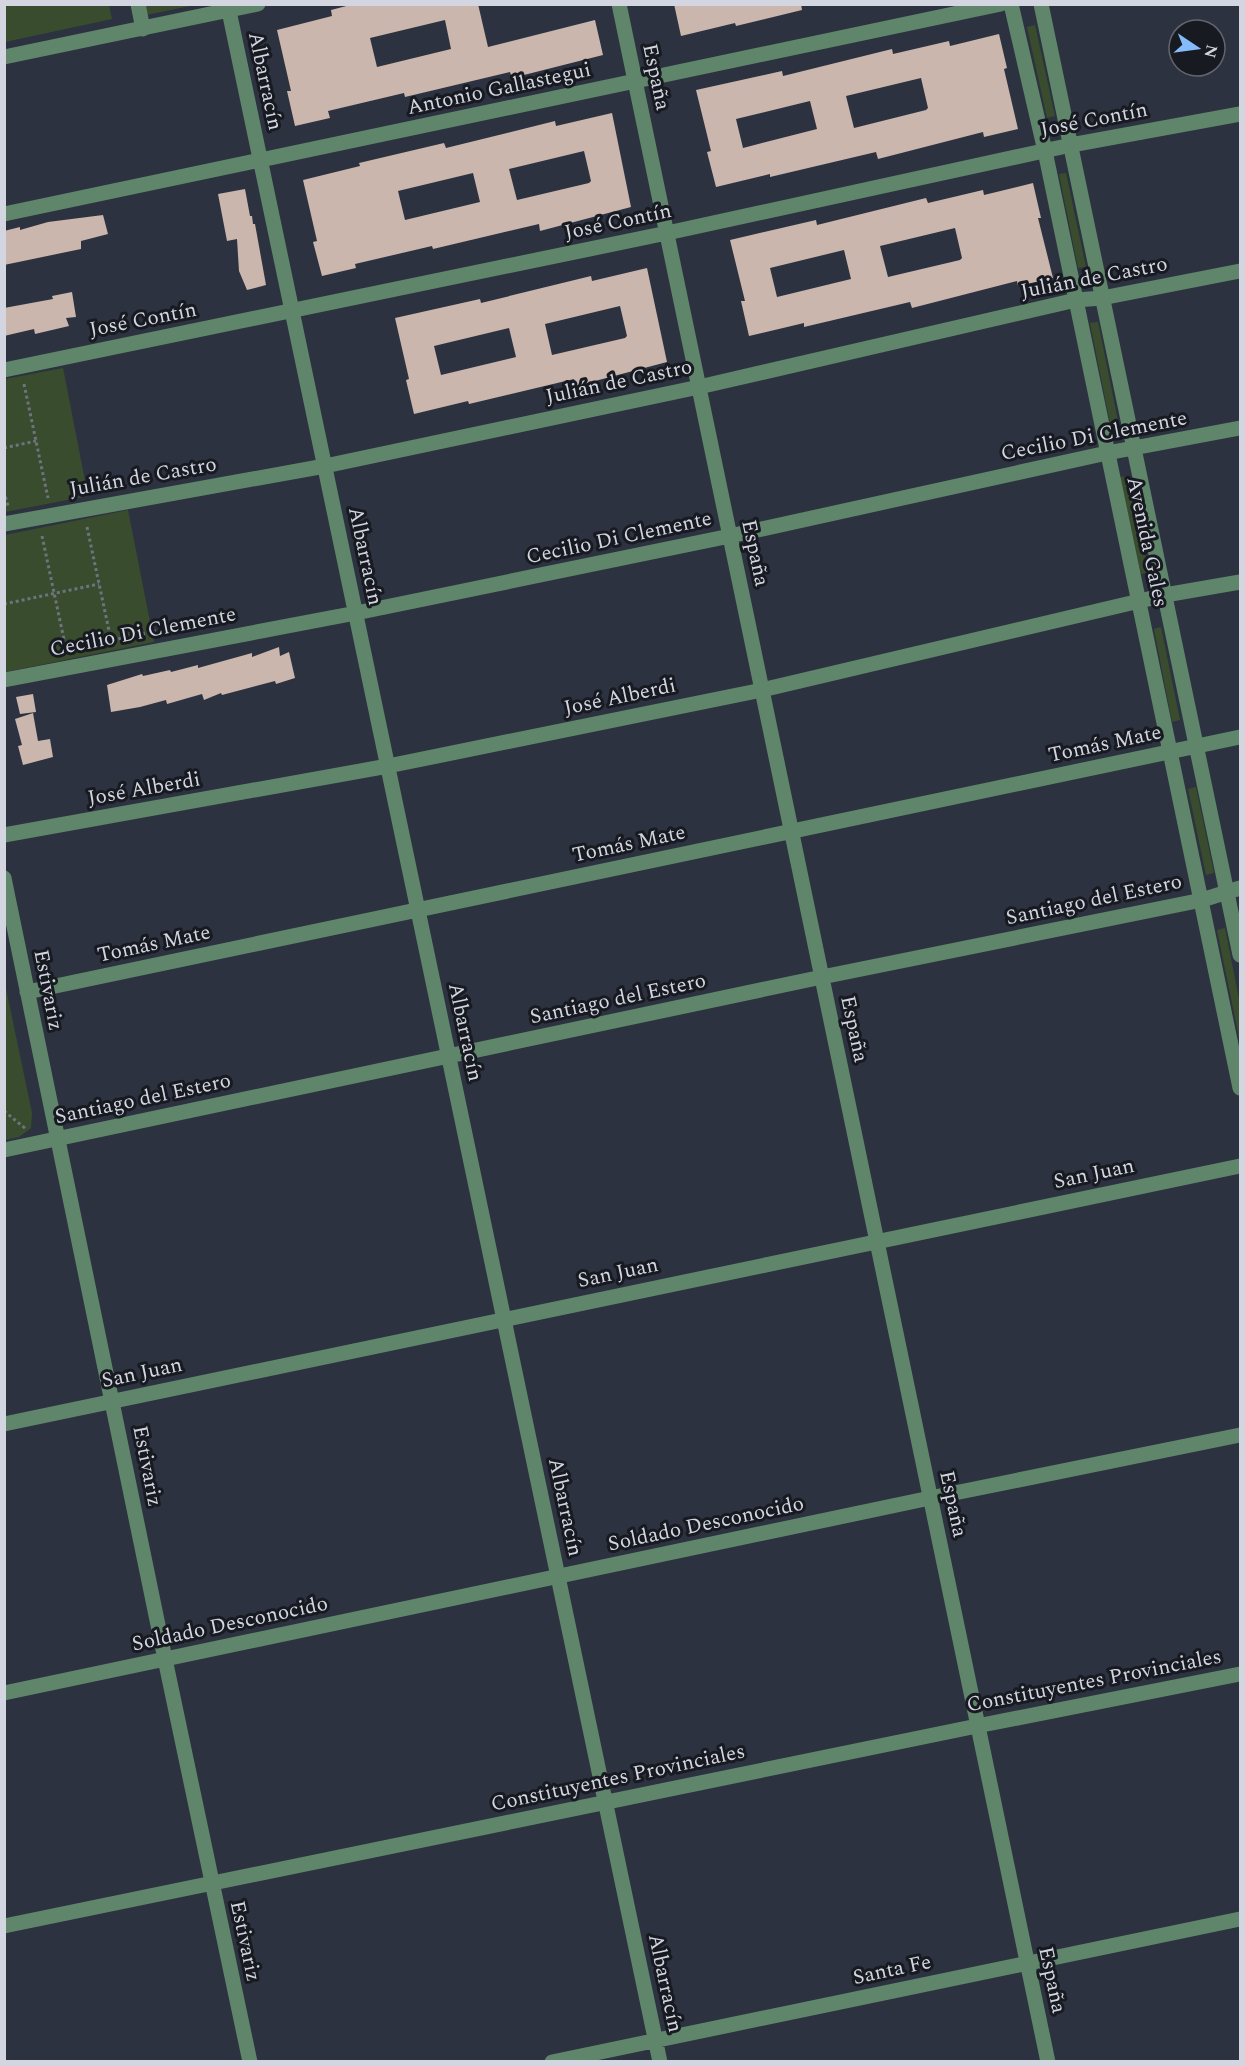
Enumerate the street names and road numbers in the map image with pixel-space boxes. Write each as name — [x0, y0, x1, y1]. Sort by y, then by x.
street label: Albarracín — [239, 29, 291, 133]
street label: España — [633, 41, 679, 114]
street label: Antonio Gallastegui — [404, 54, 594, 124]
street label: José Contín — [1038, 94, 1150, 146]
street label: José Contín — [562, 195, 674, 249]
street label: Julián de Castro — [1018, 248, 1170, 308]
street label: José Contín — [87, 294, 199, 346]
street label: Julián de Castro — [543, 351, 695, 413]
street label: Cecilio Di Clemente — [998, 402, 1190, 470]
street label: Julián de Castro — [67, 448, 219, 506]
street label: Avenida Gales — [1118, 474, 1176, 610]
street label: Cecilio Di Clemente — [523, 503, 715, 573]
street label: Albarracín — [339, 504, 391, 608]
street label: España — [732, 517, 778, 590]
street label: Cecilio Di Clemente — [47, 598, 239, 666]
street label: José Alberdi — [561, 669, 679, 725]
street label: Tomás Mate — [1045, 716, 1165, 772]
street label: José Alberdi — [85, 763, 203, 815]
street label: Tomás Mate — [569, 816, 689, 872]
street label: Santiago del Estero — [1003, 866, 1185, 934]
street label: Tomás Mate — [94, 916, 214, 972]
street label: Estivariz — [24, 947, 72, 1033]
street label: Santiago del Estero — [527, 965, 709, 1033]
street label: Albarracín — [439, 980, 491, 1084]
street label: España — [831, 993, 877, 1066]
street label: Santiago del Estero — [52, 1065, 234, 1133]
street label: San Juan — [1051, 1150, 1137, 1198]
street label: San Juan — [575, 1249, 661, 1297]
street label: San Juan — [99, 1349, 185, 1397]
street label: Estivariz — [123, 1423, 171, 1509]
street label: Albarracín — [539, 1455, 591, 1559]
street label: España — [930, 1468, 976, 1541]
street label: Soldado Desconocido — [605, 1488, 807, 1560]
street label: Soldado Desconocido — [129, 1588, 331, 1660]
street label: Constituyentes Provinciales — [964, 1641, 1224, 1721]
street label: Constituyentes Provinciales — [488, 1735, 748, 1821]
street label: Estivariz — [221, 1898, 269, 1984]
street label: Albarracín — [639, 1931, 691, 2035]
street label: España — [1029, 1944, 1075, 2017]
street label: Santa Fe — [850, 1946, 934, 1994]

